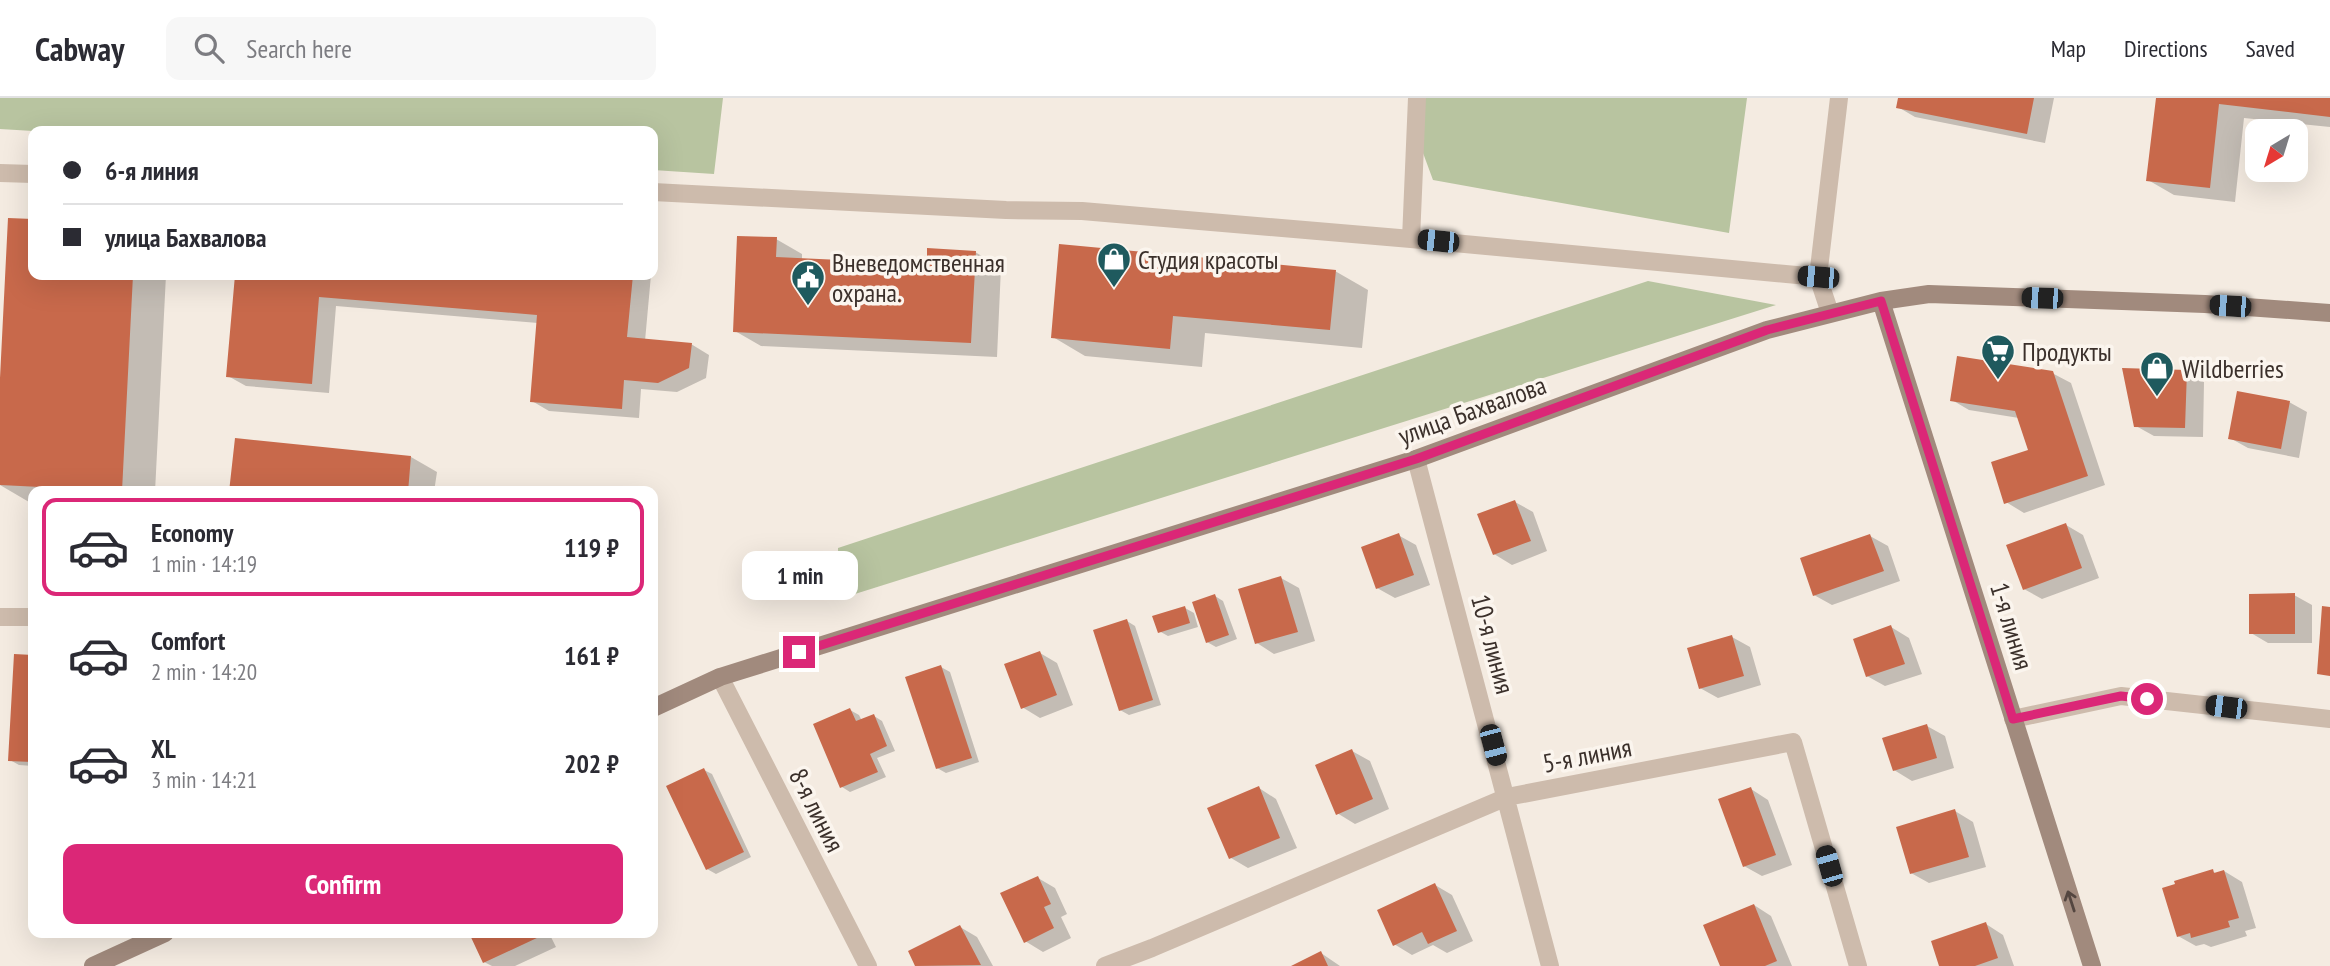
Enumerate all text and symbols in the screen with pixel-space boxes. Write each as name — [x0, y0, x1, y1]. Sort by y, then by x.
search box — [166, 17, 656, 80]
text: Cabway — [35, 27, 124, 70]
icon: search — [190, 29, 228, 67]
text: Search here — [246, 32, 352, 65]
text: Map — [2051, 33, 2086, 64]
text: Directions — [2124, 33, 2208, 64]
text: Saved — [2246, 33, 2295, 64]
north arrow — [2245, 119, 2308, 182]
map controls — [2245, 119, 2308, 182]
text: 6-я линия — [105, 154, 199, 187]
text: улица Бахвалова — [105, 221, 267, 254]
car — [1417, 228, 1460, 254]
shop icon: Студия красоты — [1095, 240, 1133, 289]
place label: Студия красоты — [1138, 243, 1279, 276]
place label: Вневедомственная охрана. — [832, 246, 1005, 309]
public building icon: Вневедомственная охрана. — [789, 258, 827, 307]
car — [1797, 265, 1840, 289]
car — [2021, 287, 2064, 309]
car — [2209, 294, 2252, 318]
supermarket icon: Продукты — [1979, 332, 2017, 381]
place label: Продукты — [2022, 335, 2112, 368]
shop icon: Wildberries — [2138, 349, 2176, 398]
place label: Wildberries — [2182, 352, 2284, 385]
street label: улица Бахвалова — [1393, 368, 1551, 452]
icon: car — [67, 516, 130, 579]
text: Economy — [151, 516, 233, 549]
text: 119 ₽ — [564, 531, 619, 564]
text: 1 min · 14:19 — [151, 549, 257, 578]
callout: 1 min — [741, 550, 857, 600]
text: 1 min — [777, 561, 823, 590]
street label: 1-я линия — [1983, 578, 2041, 674]
street label: 10-я линия — [1464, 591, 1522, 697]
icon: car — [67, 624, 130, 687]
text: Comfort — [151, 624, 225, 657]
route end — [783, 636, 815, 668]
text: 161 ₽ — [564, 639, 619, 672]
text: 2 min · 14:20 — [151, 657, 257, 686]
route start — [2131, 683, 2163, 715]
car — [2204, 694, 2249, 720]
car — [1478, 722, 1509, 768]
street label: 5-я линия — [1540, 730, 1634, 780]
icon: car — [67, 732, 130, 795]
text: XL — [151, 732, 176, 765]
text: 202 ₽ — [564, 747, 619, 780]
street label: 8-я линия — [782, 763, 852, 857]
text: 3 min · 14:21 — [151, 765, 257, 794]
car — [1814, 843, 1845, 889]
button: Confirm — [63, 844, 623, 924]
one-way arrow — [2064, 890, 2077, 912]

